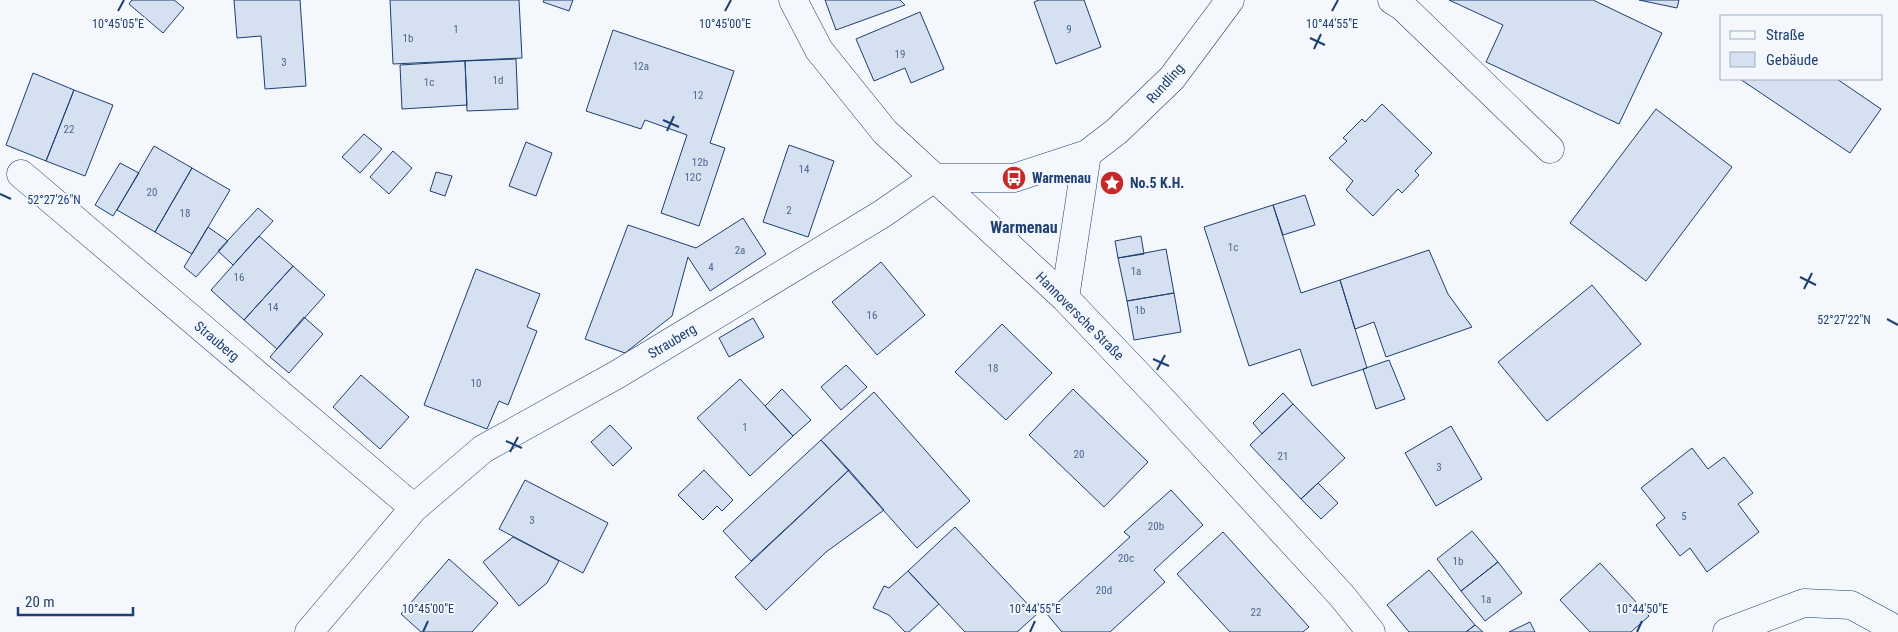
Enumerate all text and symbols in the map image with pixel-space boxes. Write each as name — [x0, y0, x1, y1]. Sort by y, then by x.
legend — [1720, 15, 1883, 80]
text: 10°45'05"E — [92, 17, 144, 31]
text: 10°45'00"E — [699, 17, 751, 31]
text: 10°44'55"E — [1306, 17, 1358, 31]
house number: 1 — [453, 23, 459, 36]
house number: 9 — [1066, 23, 1072, 36]
text: Straße — [1766, 26, 1805, 44]
house number: 1b — [403, 32, 413, 45]
house number: 19 — [895, 48, 905, 61]
text: Gebäude — [1766, 51, 1818, 69]
house number: 3 — [281, 56, 287, 69]
house number: 12a — [633, 60, 649, 73]
street label: Rundling — [1143, 60, 1187, 106]
house number: 1d — [493, 74, 503, 87]
house number: 1c — [424, 76, 434, 89]
house number: 12 — [693, 89, 703, 102]
house number: 22 — [64, 123, 74, 136]
house number: 12b — [692, 156, 708, 169]
house number: 14 — [799, 163, 810, 176]
bus stop icon: Warmenau — [1001, 165, 1027, 191]
place label: Warmenau — [1032, 170, 1091, 186]
place icon: No.5 K.H. — [1099, 170, 1125, 196]
house number: 12C — [684, 171, 702, 184]
place label: No.5 K.H. — [1130, 175, 1184, 191]
house number: 20 — [147, 186, 157, 199]
text: 52°27'26"N — [27, 193, 81, 207]
house number: 2 — [786, 204, 792, 217]
house number: 18 — [180, 207, 190, 220]
district label: Warmenau — [990, 218, 1058, 237]
house number: 1c — [1228, 241, 1238, 254]
house number: 2a — [735, 244, 745, 257]
house number: 4 — [708, 261, 714, 274]
house number: 1a — [1131, 265, 1141, 278]
street label: Hannoversche Straße — [1033, 269, 1128, 364]
house number: 16 — [234, 271, 244, 284]
house number: 14 — [268, 301, 279, 314]
house number: 1b — [1135, 304, 1145, 317]
house number: 16 — [867, 309, 877, 322]
text: 52°27'22"N — [1817, 313, 1871, 327]
street label: Strauberg — [191, 318, 243, 364]
street label: Strauberg — [645, 320, 699, 362]
house number: 18 — [988, 362, 998, 375]
house number: 10 — [471, 377, 481, 390]
house number: 1 — [742, 421, 748, 434]
house number: 20 — [1074, 448, 1084, 461]
house number: 21 — [1278, 450, 1288, 463]
house number: 3 — [1436, 461, 1442, 474]
house number: 5 — [1681, 510, 1687, 523]
house number: 3 — [529, 514, 535, 527]
house number: 20b — [1148, 520, 1164, 533]
house number: 20c — [1118, 552, 1134, 565]
house number: 1b — [1453, 555, 1463, 568]
scale bar — [18, 584, 132, 616]
house number: 20d — [1096, 584, 1112, 597]
text: 20 m — [25, 593, 55, 611]
house number: 1a — [1481, 593, 1491, 606]
text: 10°45'00"E — [402, 602, 454, 616]
text: 10°44'55"E — [1009, 602, 1061, 616]
text: 10°44'50"E — [1616, 602, 1668, 616]
house number: 22 — [1251, 606, 1261, 619]

